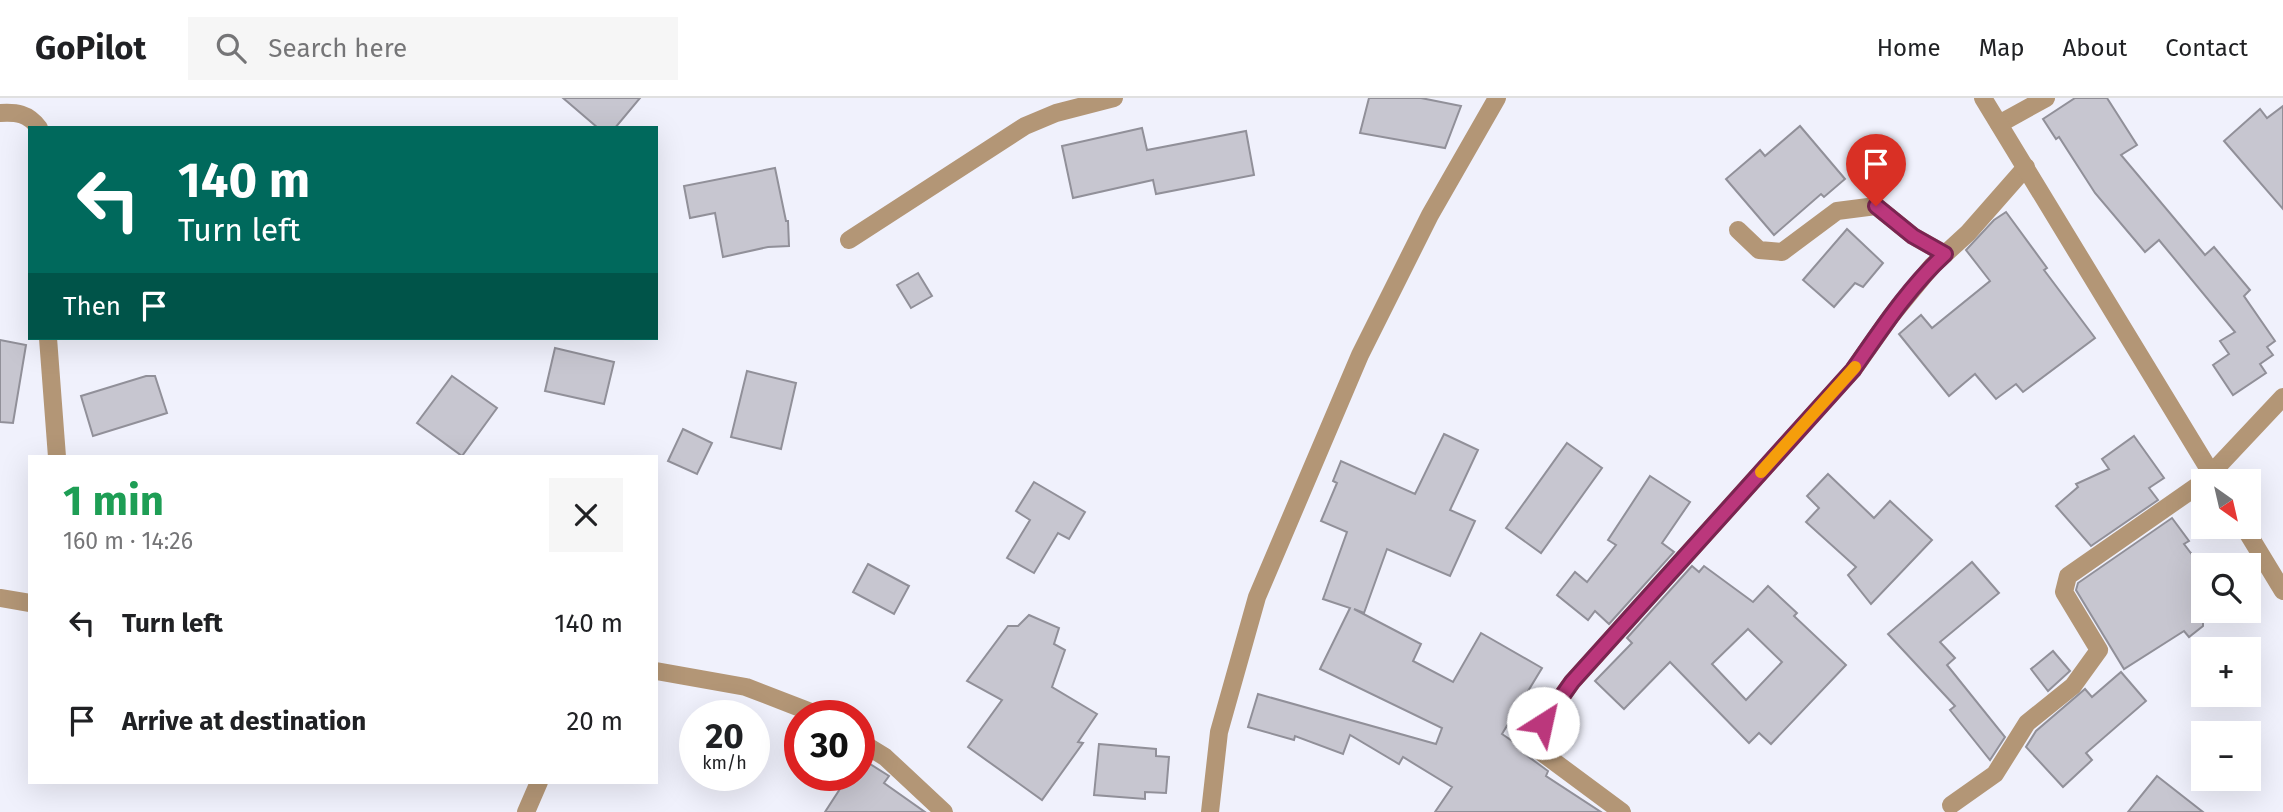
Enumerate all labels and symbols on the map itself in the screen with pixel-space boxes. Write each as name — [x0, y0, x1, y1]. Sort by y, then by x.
pin — [1846, 134, 1906, 206]
north arrow — [2191, 469, 2261, 539]
position arrow — [1506, 686, 1580, 760]
speed limit sign: 30 — [784, 700, 875, 791]

